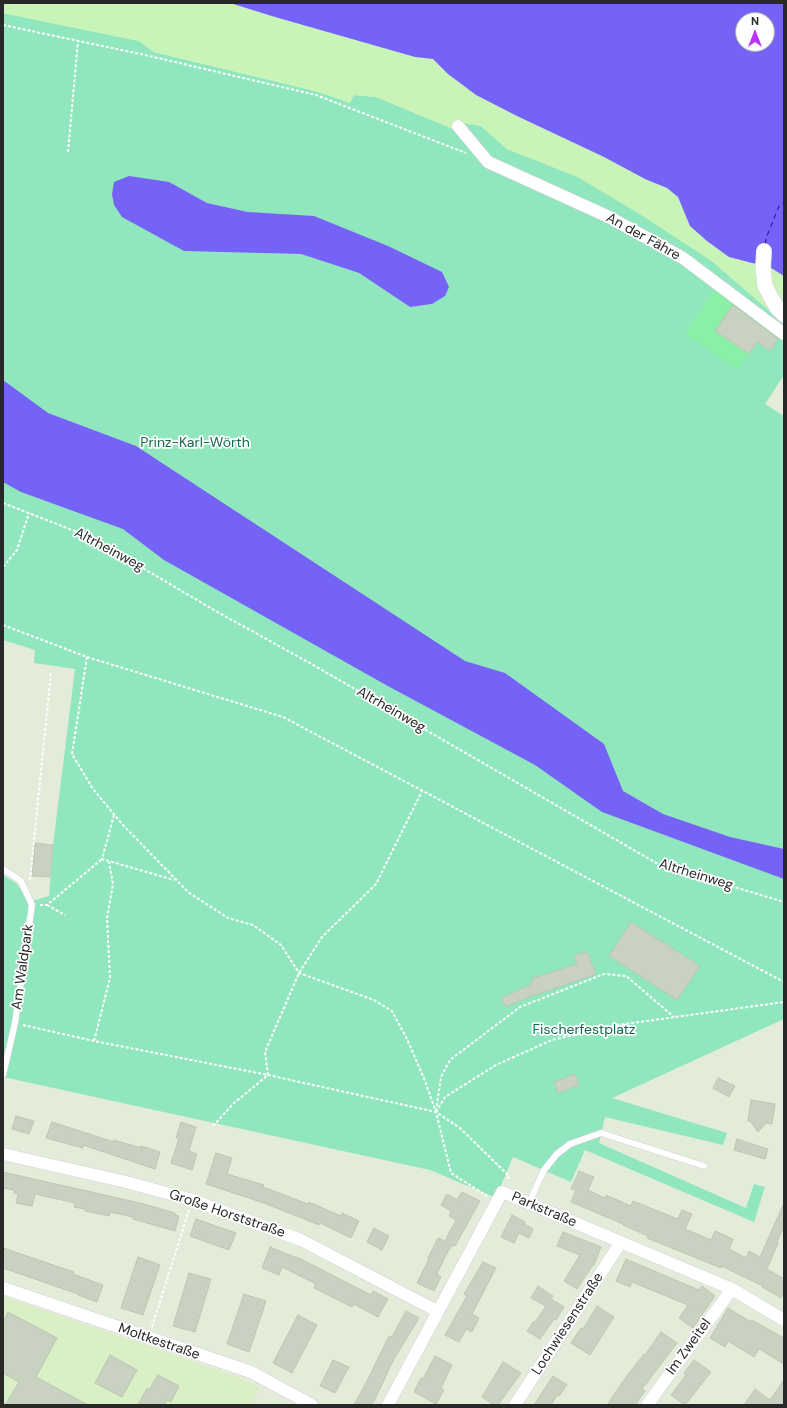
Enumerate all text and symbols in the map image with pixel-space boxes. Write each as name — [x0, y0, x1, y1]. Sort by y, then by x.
north arrow — [735, 12, 775, 52]
text: N — [751, 14, 759, 28]
street label: An der Fähre — [603, 210, 683, 264]
park label: Prinz-Karl-Wörth — [140, 435, 250, 451]
street label: Altrheinweg — [71, 525, 147, 575]
street label: Altrheinweg — [354, 684, 428, 736]
street label: Altrheinweg — [657, 856, 735, 894]
street label: Am Waldpark — [9, 923, 37, 1011]
park label: Fischerfestplatz — [533, 1022, 635, 1038]
street label: Große Horststraße — [167, 1186, 287, 1242]
street label: Parkstraße — [509, 1189, 579, 1231]
street label: Lochwiesenstraße — [529, 1270, 607, 1378]
street label: Im Zweitel — [663, 1316, 715, 1378]
street label: Moltkestraße — [116, 1320, 202, 1364]

